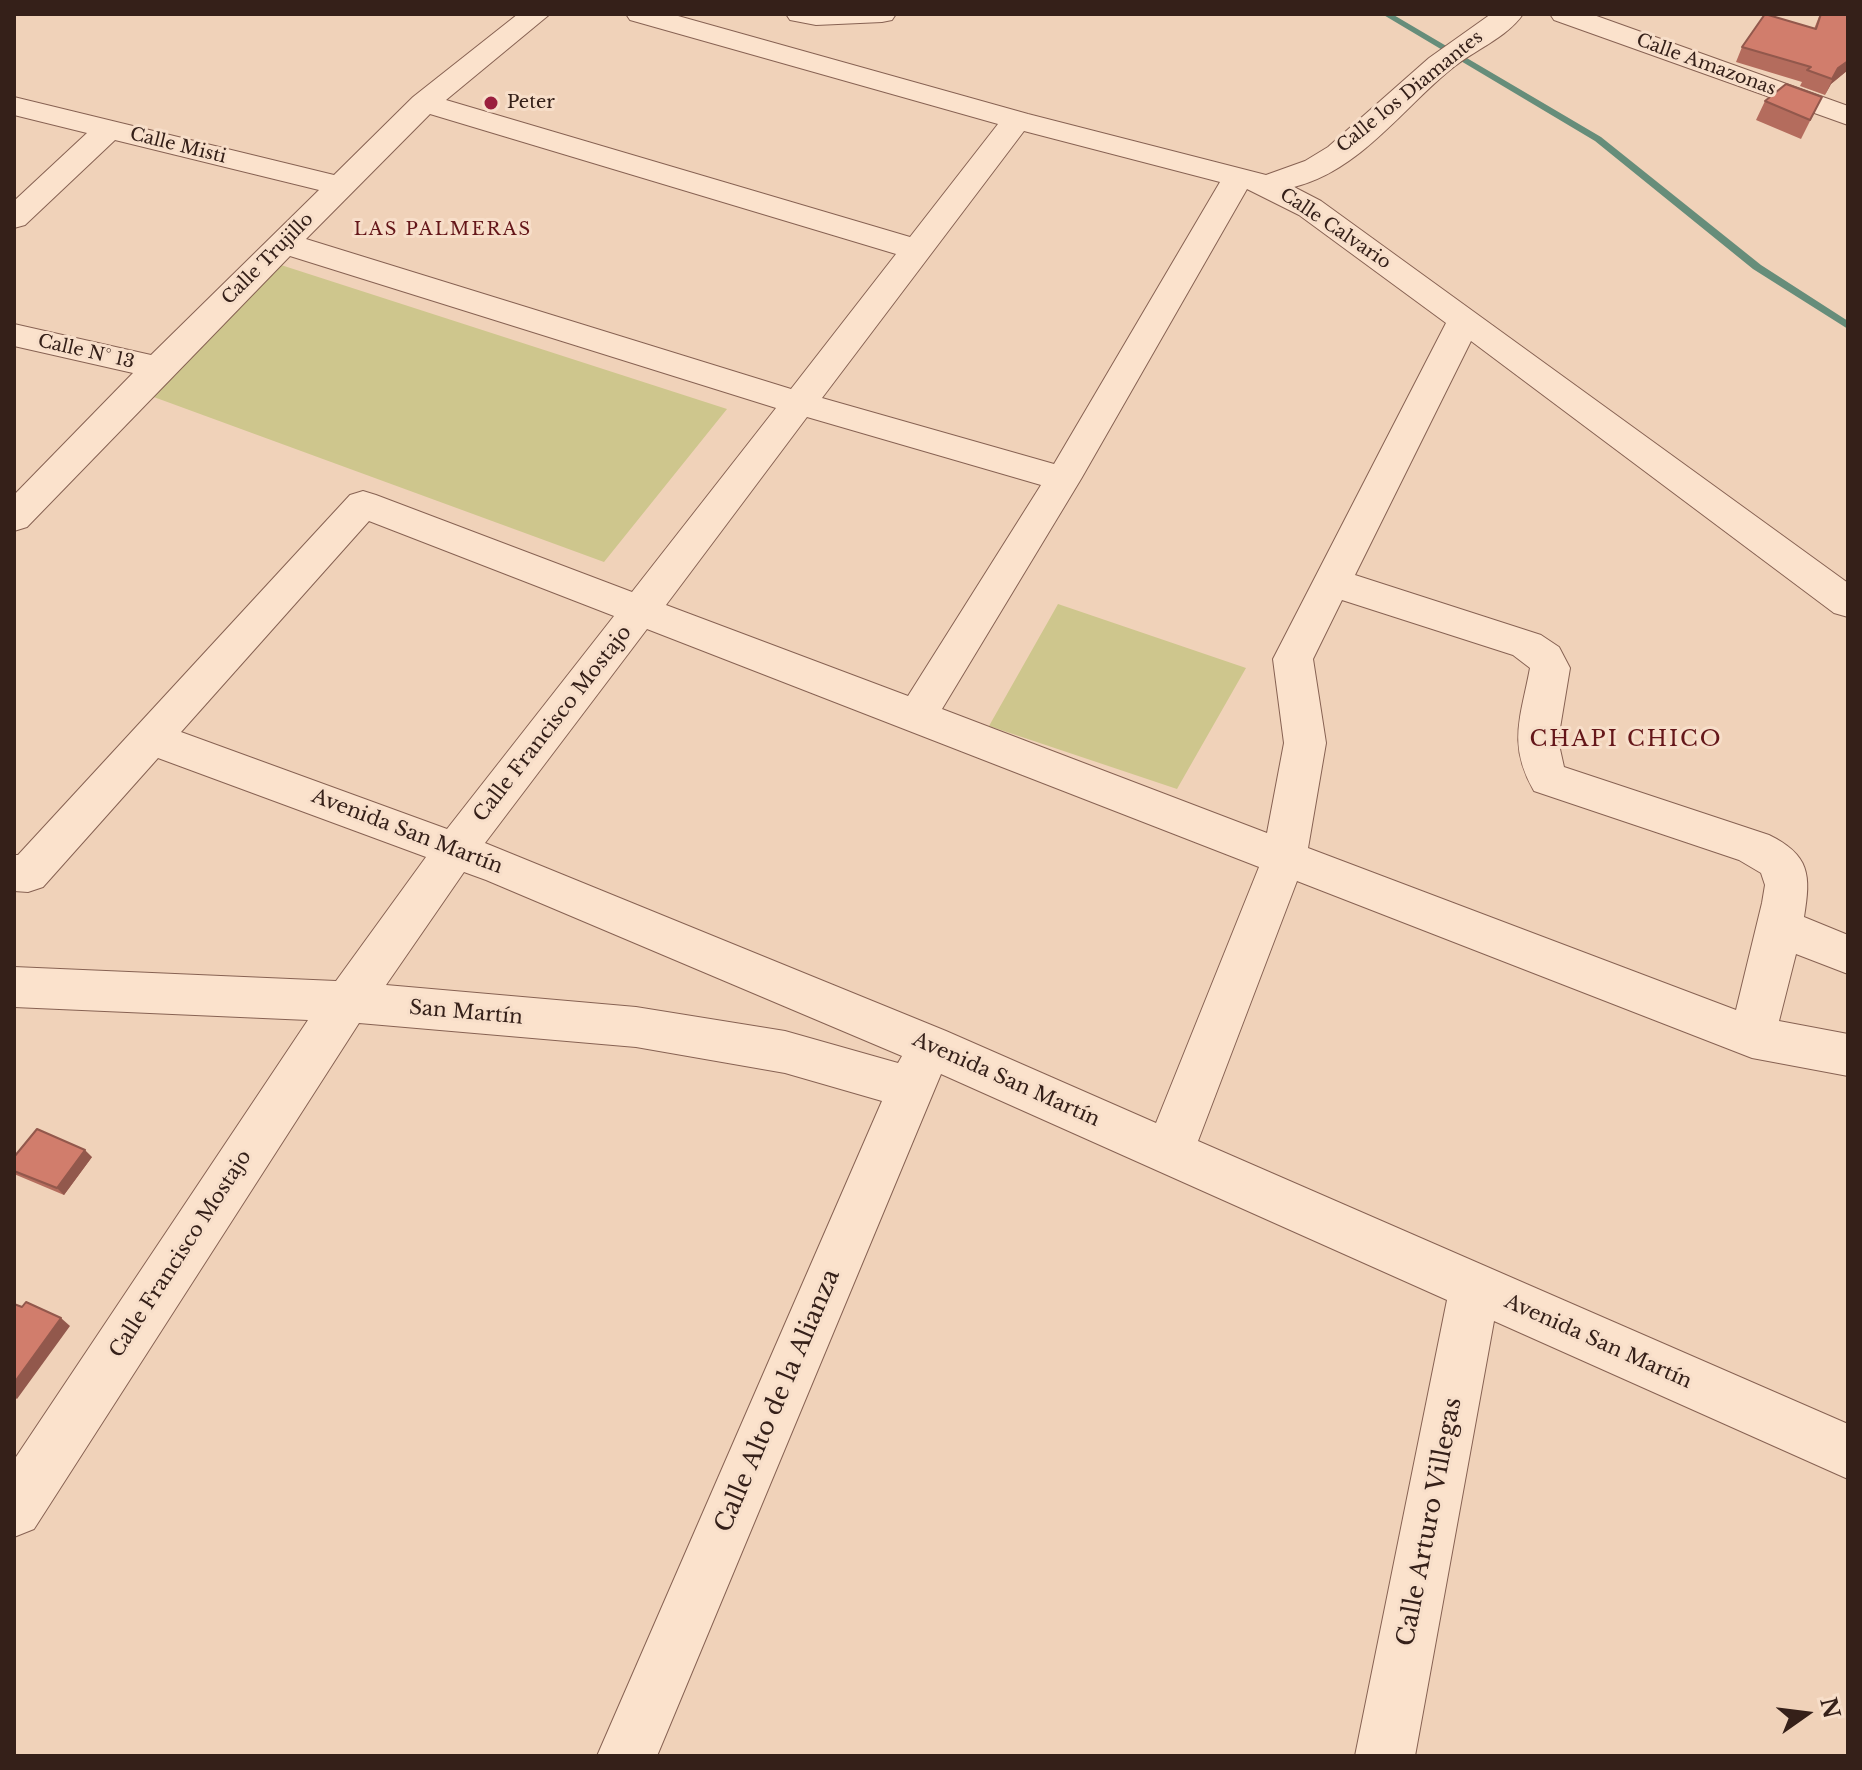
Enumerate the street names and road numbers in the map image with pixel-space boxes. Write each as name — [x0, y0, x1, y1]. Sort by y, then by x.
street label: Calle los Diamantes — [1333, 26, 1487, 158]
street label: Calle Amazonas — [1633, 30, 1779, 100]
street label: Calle Misti — [128, 124, 228, 168]
street label: Calle Calvario — [1275, 184, 1395, 274]
street label: Calle Trujillo — [218, 209, 318, 309]
street label: Calle N° 13 — [36, 330, 136, 374]
street label: Calle Francisco Mostajo — [469, 621, 637, 827]
street label: Avenida San Martín — [308, 785, 506, 879]
street label: San Martín — [408, 996, 524, 1030]
street label: Avenida San Martín — [909, 1028, 1103, 1132]
street label: Calle Francisco Mostajo — [105, 1146, 257, 1362]
street label: Calle Alto de la Alianza — [710, 1265, 846, 1537]
street label: Avenida San Martín — [1501, 1290, 1695, 1394]
street label: Calle Arturo Villegas — [1392, 1395, 1468, 1649]

